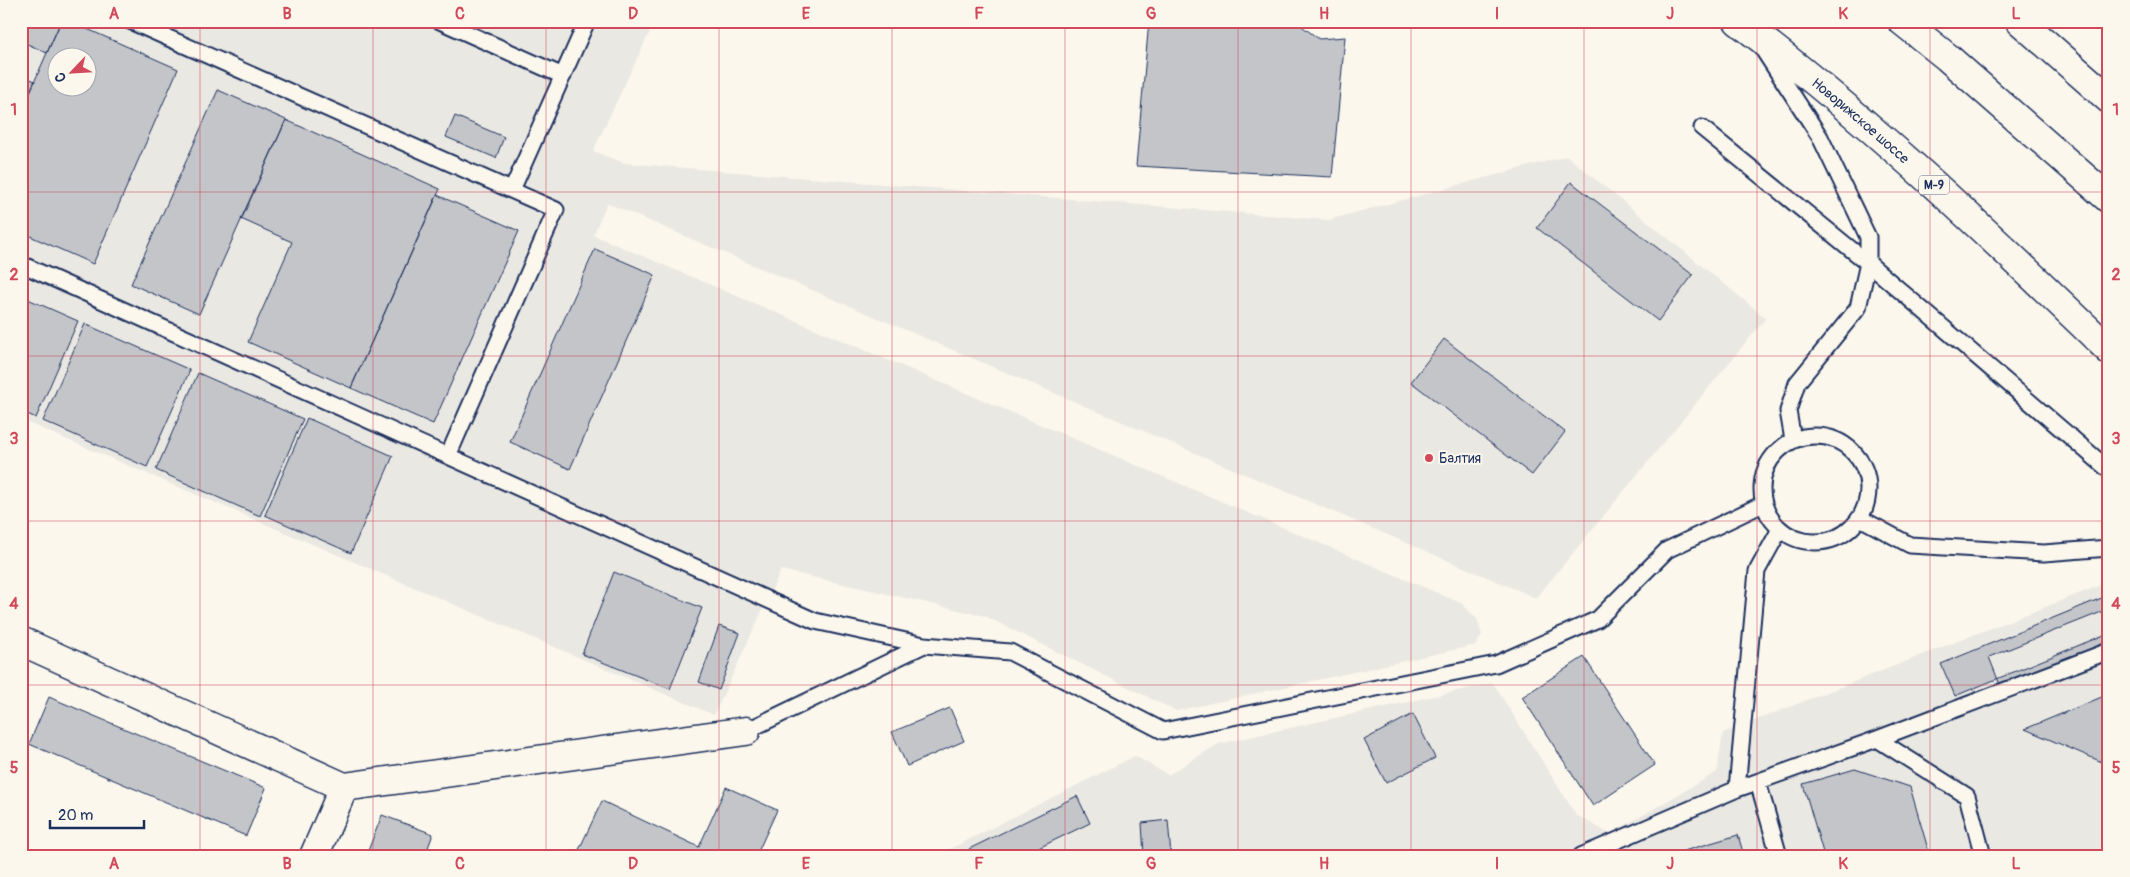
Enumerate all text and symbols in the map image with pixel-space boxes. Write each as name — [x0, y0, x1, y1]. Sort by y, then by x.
text: A — [109, 4, 120, 24]
text: B — [282, 4, 292, 24]
text: C — [455, 4, 465, 24]
text: D — [628, 4, 638, 24]
text: E — [802, 4, 811, 24]
text: F — [974, 4, 984, 24]
text: G — [1146, 4, 1157, 24]
text: H — [1319, 4, 1329, 24]
text: I — [1495, 4, 1499, 24]
text: J — [1666, 4, 1674, 24]
text: K — [1838, 4, 1848, 24]
text: L — [2011, 4, 2021, 24]
north arrow — [48, 48, 98, 98]
text: С — [51, 69, 70, 85]
street label: Новорижское шоссе — [1808, 74, 1913, 167]
text: 1 — [11, 100, 17, 120]
text: 1 — [2113, 100, 2119, 120]
road number: М-9 — [1919, 176, 1949, 194]
text: 2 — [10, 265, 19, 285]
text: 2 — [2112, 265, 2121, 285]
text: 3 — [10, 429, 19, 449]
text: 3 — [2112, 429, 2121, 449]
place label: Балтия — [1439, 450, 1481, 467]
marker: Балтия — [1423, 452, 1435, 464]
text: 4 — [9, 594, 19, 614]
text: 4 — [2111, 594, 2121, 614]
text: 5 — [10, 758, 19, 778]
text: 5 — [2112, 758, 2121, 778]
scale bar — [50, 797, 144, 829]
text: 20 m — [58, 806, 93, 825]
text: A — [109, 854, 120, 874]
text: B — [282, 854, 292, 874]
text: C — [455, 854, 465, 874]
text: D — [628, 854, 638, 874]
text: E — [802, 854, 811, 874]
text: F — [974, 854, 984, 874]
text: G — [1146, 854, 1157, 874]
text: H — [1319, 854, 1329, 874]
text: I — [1495, 854, 1499, 874]
text: J — [1666, 854, 1674, 874]
text: K — [1838, 854, 1848, 874]
text: L — [2011, 854, 2021, 874]

